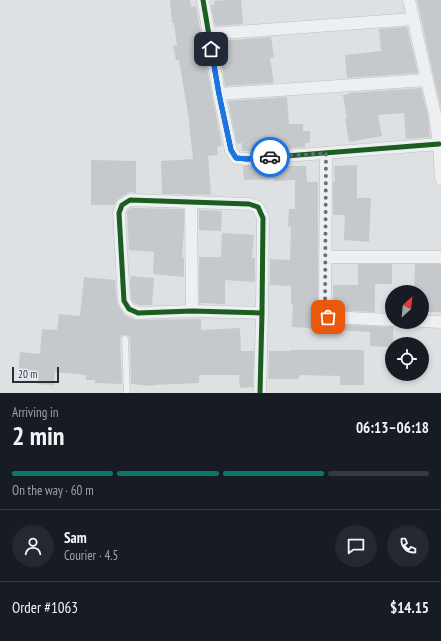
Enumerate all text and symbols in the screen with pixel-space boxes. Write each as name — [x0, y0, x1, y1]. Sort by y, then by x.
pin — [194, 32, 228, 66]
icon: home — [200, 38, 222, 60]
courier — [250, 137, 290, 177]
icon: car — [259, 146, 281, 168]
north arrow — [385, 285, 429, 329]
map controls — [385, 285, 429, 381]
pin — [311, 300, 345, 334]
icon: bag — [317, 306, 339, 328]
button: locate — [385, 337, 429, 381]
scale bar — [12, 365, 59, 384]
text: 20 m — [18, 367, 37, 381]
text: Arriving in — [12, 404, 59, 421]
text: 06:13–06:18 — [356, 418, 429, 437]
text: 2 min — [12, 419, 65, 452]
text: On the way · 60 m — [12, 482, 94, 499]
button: person — [12, 525, 54, 567]
button: chat — [335, 525, 377, 567]
button: phone — [387, 525, 429, 567]
text: Sam — [64, 528, 87, 547]
text: Courier · 4.5 — [64, 547, 118, 564]
text: Order #1063 — [12, 598, 78, 617]
text: $14.15 — [390, 598, 429, 617]

